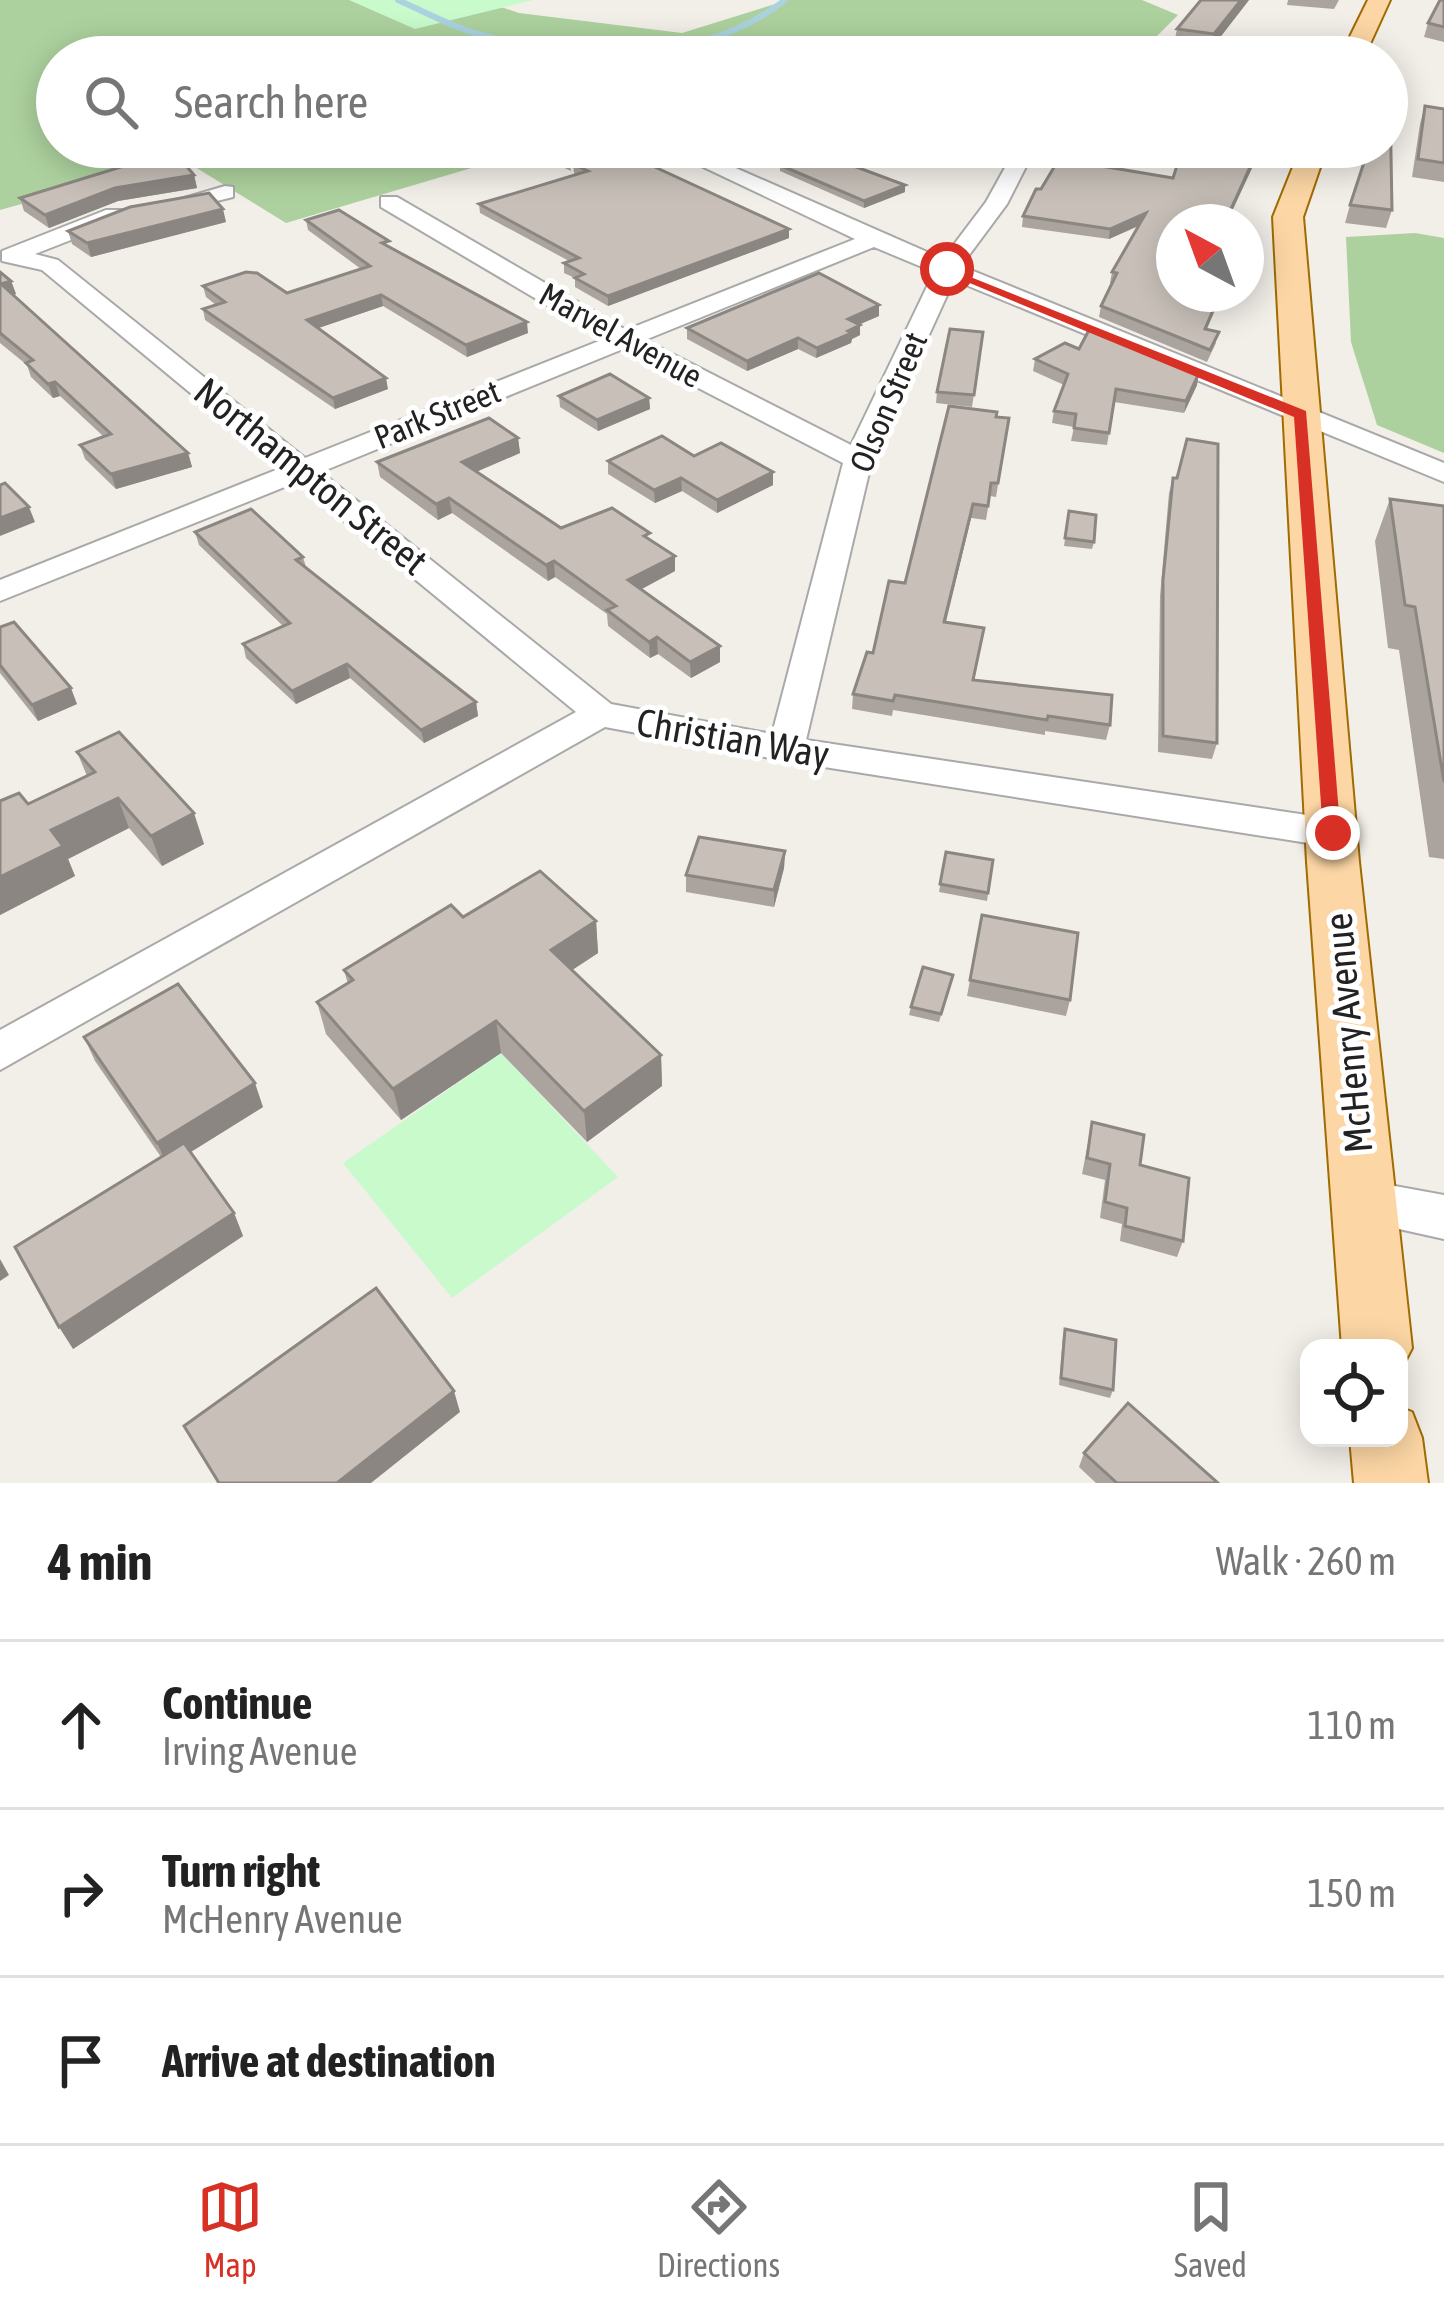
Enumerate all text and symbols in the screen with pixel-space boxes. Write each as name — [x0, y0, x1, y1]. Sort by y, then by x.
search box — [36, 36, 1408, 168]
icon: search — [78, 69, 144, 135]
text: Search here — [174, 76, 368, 128]
north arrow — [1156, 204, 1264, 312]
route start — [920, 242, 974, 296]
street label: Marvel Avenue — [533, 275, 709, 395]
street label: Olson Street — [842, 326, 934, 478]
street label: Northampton Street — [186, 369, 436, 583]
street label: Park Street — [369, 372, 505, 456]
street label: Christian Way — [633, 699, 833, 777]
route end — [1306, 806, 1360, 860]
street label: McHenry Avenue — [1316, 911, 1380, 1155]
map controls — [1300, 1339, 1408, 1447]
button: locate — [1300, 1339, 1408, 1447]
text: 4 min — [48, 1532, 152, 1591]
text: Walk · 260 m — [1216, 1539, 1396, 1583]
text: Continue — [162, 1677, 313, 1729]
icon: ahead — [48, 1692, 114, 1758]
text: 110 m — [1308, 1703, 1396, 1747]
text: Irving Avenue — [162, 1729, 357, 1773]
text: Turn right — [162, 1845, 320, 1897]
icon: right — [48, 1860, 114, 1926]
text: 150 m — [1308, 1871, 1396, 1915]
text: McHenry Avenue — [162, 1897, 403, 1941]
icon: arrive — [48, 2028, 114, 2094]
text: Arrive at destination — [162, 2035, 496, 2087]
tab: Map — [197, 2174, 263, 2284]
tab: Directions — [657, 2174, 780, 2284]
tab: Saved — [1174, 2174, 1247, 2284]

